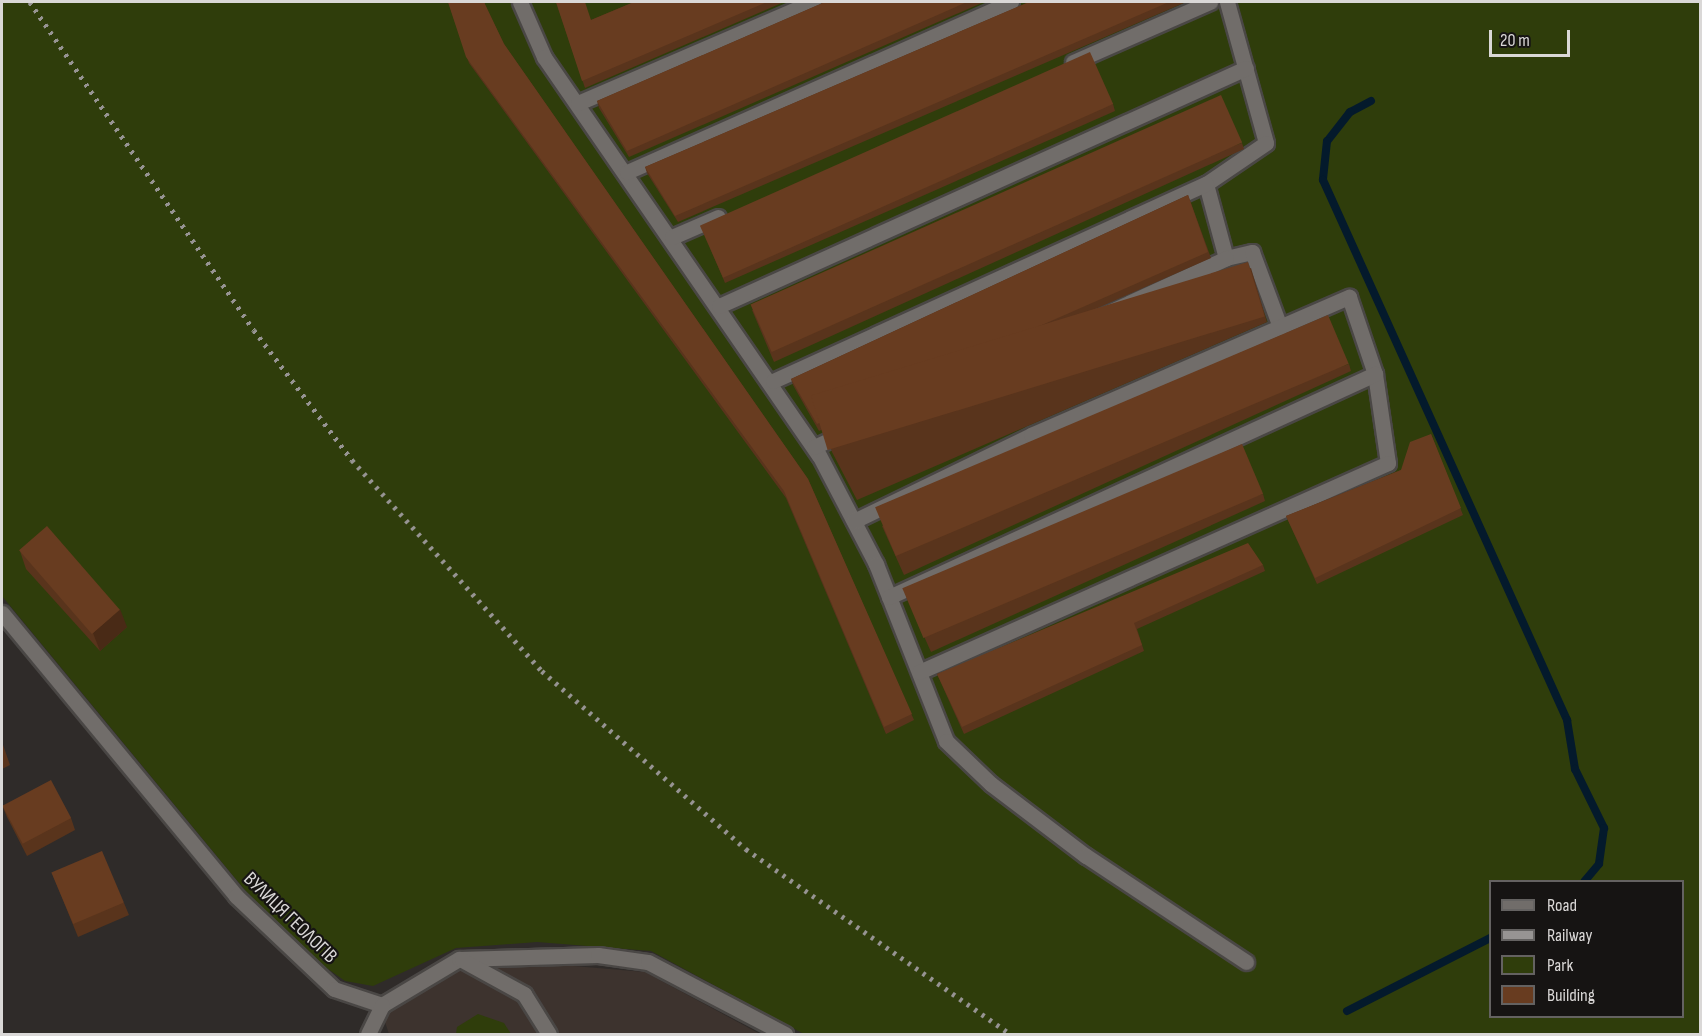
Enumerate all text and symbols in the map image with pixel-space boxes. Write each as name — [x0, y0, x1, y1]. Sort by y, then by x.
scale bar — [1492, 18, 1573, 56]
text: 20 m — [1500, 30, 1530, 51]
street label: ВУЛИЦЯ ГЕОЛОГІВ — [238, 867, 342, 969]
legend — [1489, 880, 1684, 1018]
text: Road — [1547, 895, 1577, 916]
text: Railway — [1547, 925, 1592, 946]
text: Park — [1547, 955, 1573, 976]
text: Building — [1547, 985, 1595, 1006]

